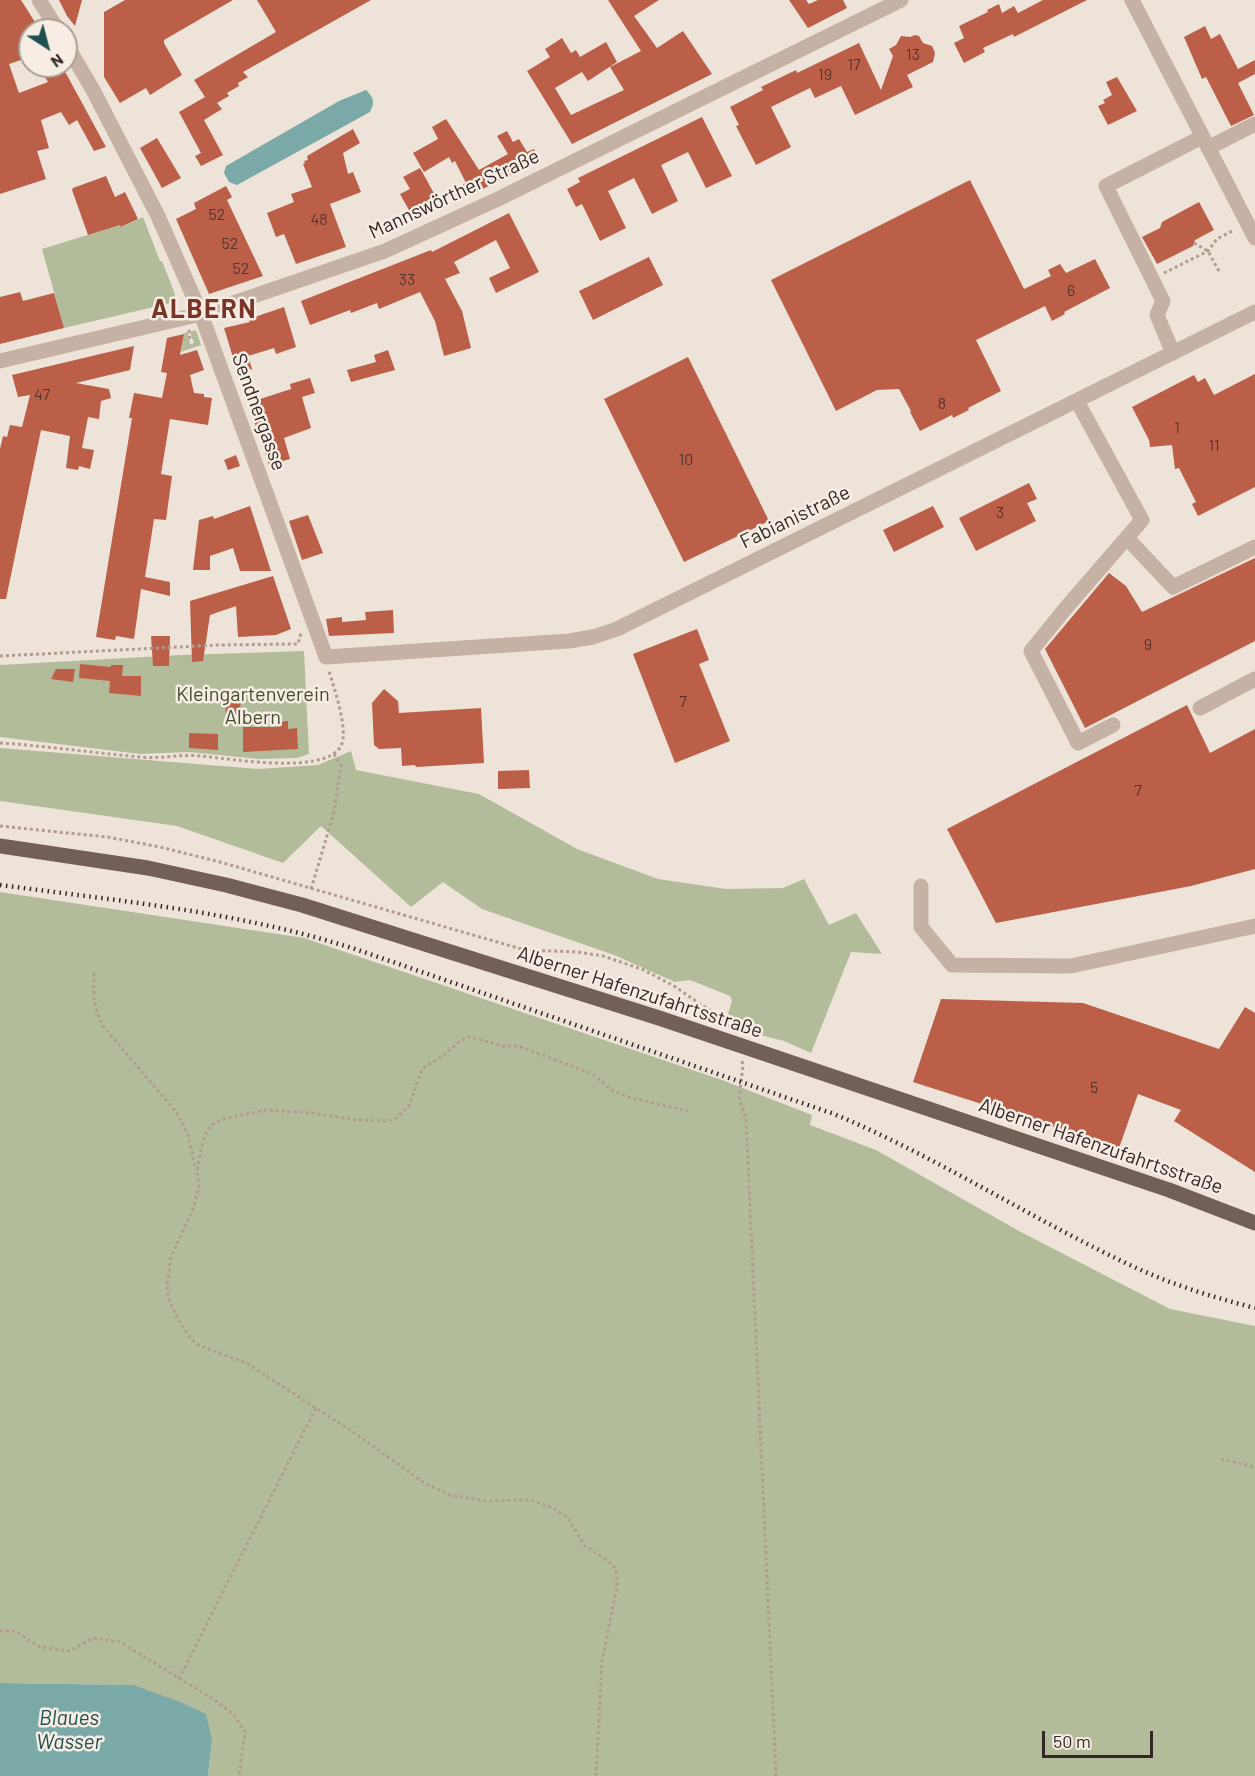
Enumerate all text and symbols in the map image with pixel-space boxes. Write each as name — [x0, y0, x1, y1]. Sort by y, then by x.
north arrow — [18, 18, 78, 78]
house number: 13 — [906, 45, 920, 65]
text: N — [48, 51, 68, 72]
house number: 17 — [847, 55, 861, 75]
house number: 19 — [818, 65, 832, 85]
street label: Mannswörther Straße — [365, 144, 543, 244]
house number: 52 — [209, 205, 225, 225]
house number: 48 — [310, 210, 328, 230]
house number: 52 — [222, 234, 238, 254]
house number: 52 — [233, 259, 249, 279]
house number: 33 — [399, 270, 415, 290]
house number: 6 — [1067, 281, 1075, 301]
district label: ALBERN — [151, 293, 257, 325]
street label: Sendnergasse — [227, 350, 291, 474]
house number: 47 — [34, 385, 50, 405]
house number: 8 — [938, 394, 946, 414]
house number: 1 — [1174, 418, 1180, 438]
house number: 11 — [1208, 436, 1220, 456]
house number: 10 — [679, 450, 693, 470]
street label: Fabianistraße — [736, 480, 854, 554]
house number: 3 — [996, 503, 1004, 523]
house number: 9 — [1144, 635, 1152, 655]
park label: Kleingartenverein Albern — [176, 682, 330, 729]
house number: 7 — [679, 692, 687, 712]
house number: 7 — [1134, 781, 1142, 801]
street label: Alberner Hafenzufahrtsstraße — [514, 941, 766, 1043]
house number: 5 — [1090, 1078, 1098, 1098]
street label: Alberner Hafenzufahrtsstraße — [976, 1093, 1226, 1199]
water label: Blaues Wasser — [36, 1705, 102, 1755]
scale bar — [1045, 1719, 1156, 1757]
text: 50 m — [1053, 1730, 1091, 1752]

